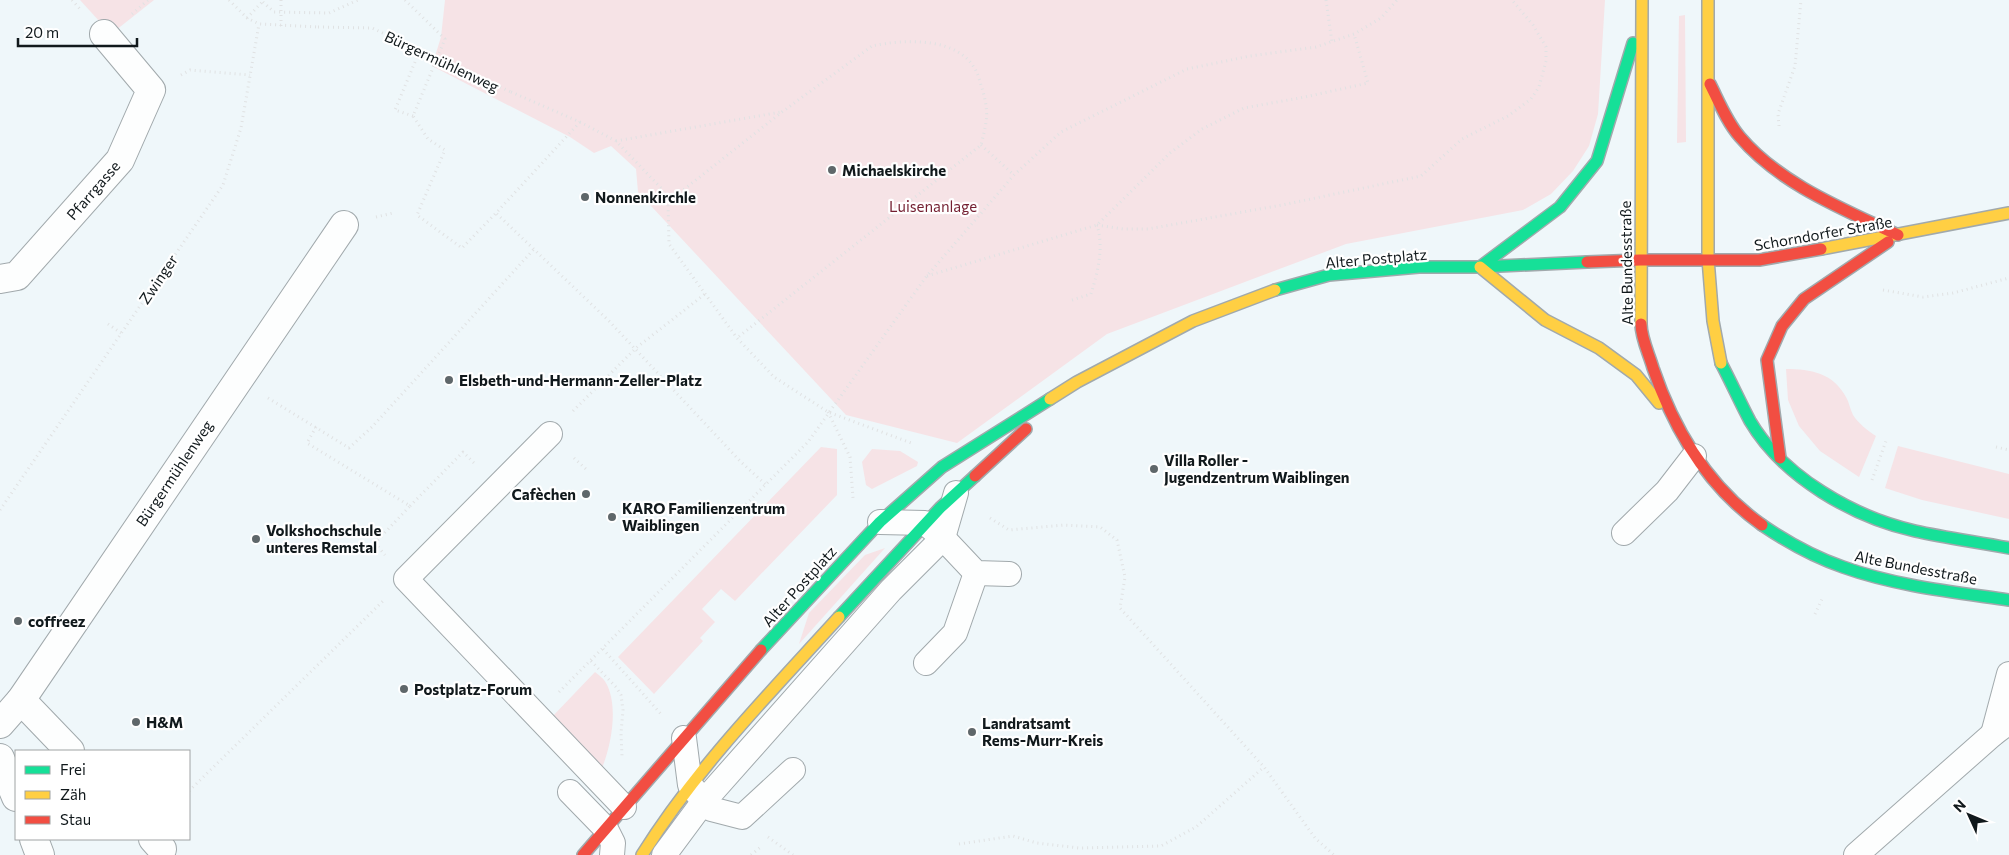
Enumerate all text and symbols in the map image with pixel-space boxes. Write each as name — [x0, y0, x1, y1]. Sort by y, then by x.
scale bar — [18, 15, 136, 47]
text: 20 m — [25, 23, 59, 41]
street label: Bürgermühlenweg — [382, 27, 502, 95]
street label: Pfarrgasse — [62, 157, 124, 223]
place label: Michaelskirche — [842, 161, 946, 179]
marker: Michaelskirche — [826, 164, 838, 176]
place label: Nonnenkirchle — [595, 188, 696, 206]
marker: Nonnenkirchle — [579, 191, 591, 203]
park label: Luisenanlage — [889, 197, 977, 215]
street label: Alte Bundesstraße — [1616, 200, 1636, 325]
street label: Schorndorfer Straße — [1753, 212, 1893, 254]
street label: Alter Postplatz — [1324, 245, 1428, 271]
street label: Zwinger — [135, 251, 181, 307]
place label: Elsbeth-und-Hermann-Zeller-Platz — [459, 371, 702, 389]
marker: Elsbeth-und-Hermann-Zeller-Platz — [443, 374, 455, 386]
street label: Bürgermühlenweg — [132, 417, 216, 529]
place label: Villa Roller - Jugendzentrum Waiblingen — [1164, 451, 1350, 486]
marker: Villa Roller - Jugendzentrum Waiblingen — [1148, 463, 1160, 475]
place label: Cafèchen — [512, 485, 576, 503]
marker: Cafèchen — [580, 488, 592, 500]
place label: KARO Familienzentrum Waiblingen — [622, 499, 785, 534]
marker: KARO Familienzentrum Waiblingen — [606, 511, 618, 523]
place label: Volkshochschule unteres Remstal — [266, 521, 381, 556]
marker: Volkshochschule unteres Remstal — [250, 533, 262, 545]
street label: Alter Postplatz — [758, 542, 840, 630]
street label: Alte Bundesstraße — [1853, 546, 1979, 588]
place label: coffreez — [28, 612, 86, 630]
marker: coffreez — [12, 615, 24, 627]
place label: Postplatz-Forum — [414, 680, 532, 698]
marker: Postplatz-Forum — [398, 683, 410, 695]
place label: H&M — [146, 713, 183, 731]
place label: Landratsamt Rems-Murr-Kreis — [982, 714, 1103, 749]
marker: H&M — [130, 716, 142, 728]
marker: Landratsamt Rems-Murr-Kreis — [966, 726, 978, 738]
legend — [15, 750, 190, 840]
text: Frei — [60, 760, 86, 778]
text: Zäh — [60, 785, 86, 803]
north arrow — [1944, 790, 1994, 840]
text: N — [1950, 796, 1969, 815]
text: Stau — [60, 810, 91, 828]

